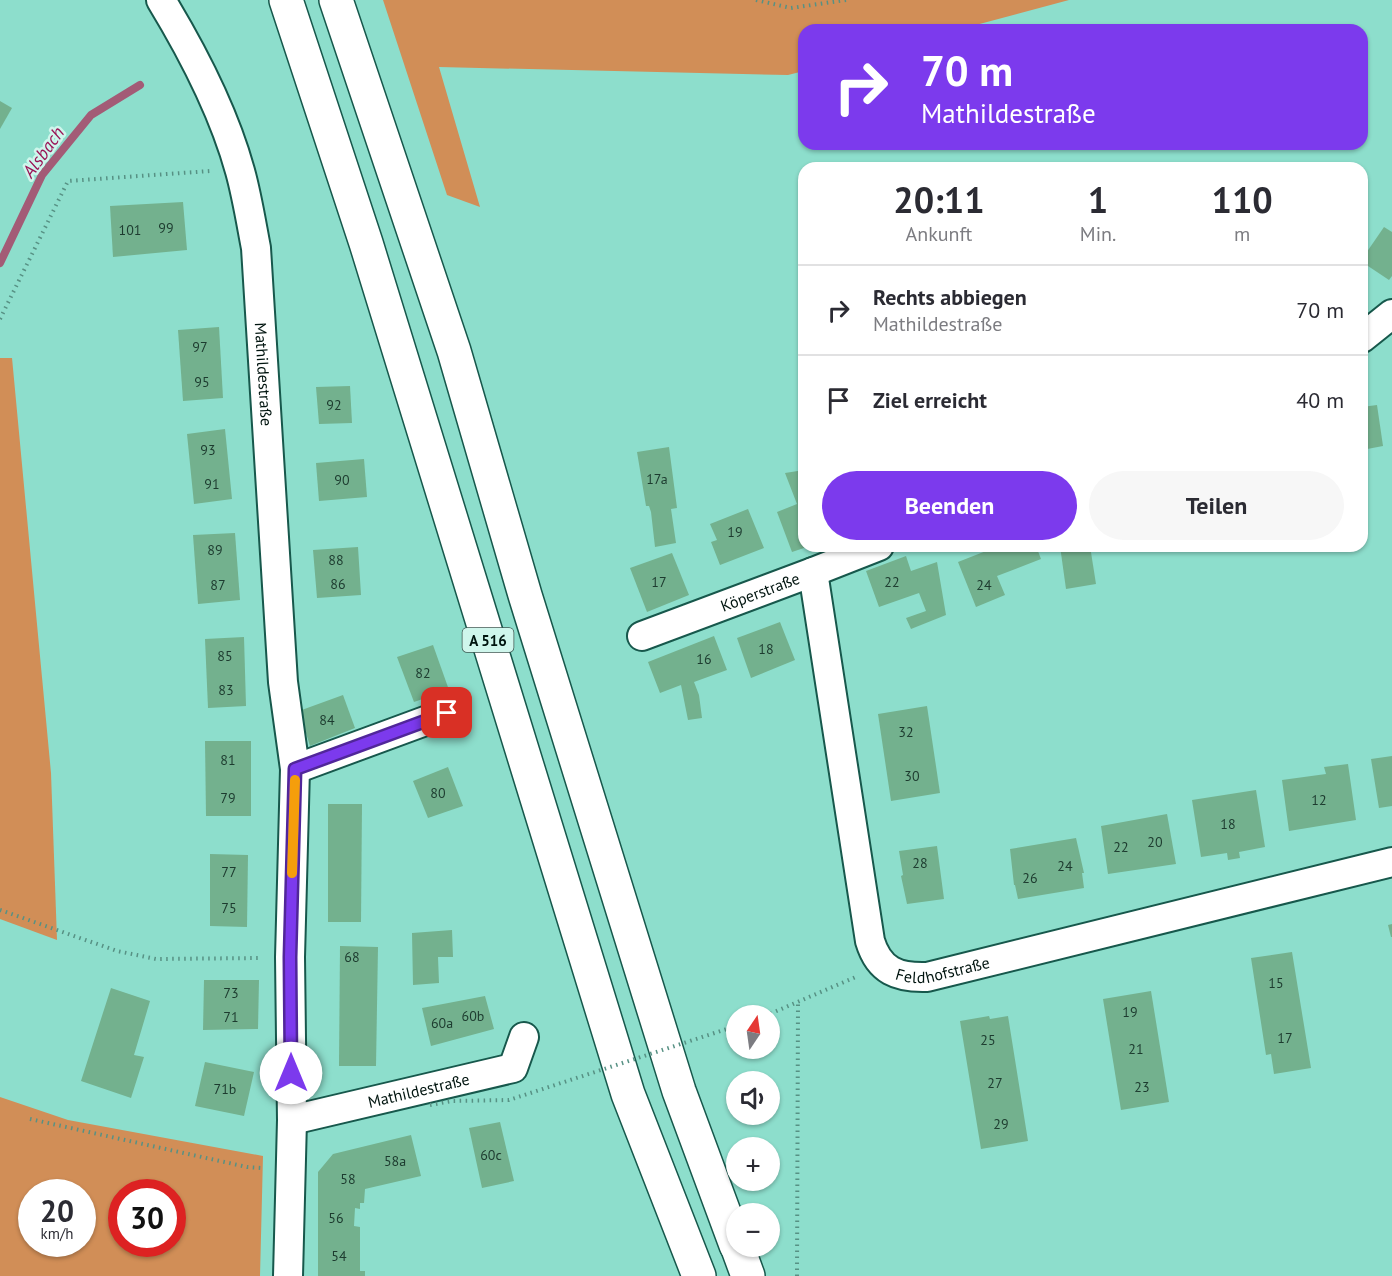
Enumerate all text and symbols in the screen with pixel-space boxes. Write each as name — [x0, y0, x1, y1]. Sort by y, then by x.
text: 70 m — [921, 43, 1013, 98]
icon: right — [822, 48, 900, 126]
text: Mathildestraße — [921, 96, 1096, 130]
water label: Alsbach — [16, 122, 69, 183]
text: 20:11 — [893, 176, 985, 223]
text: 1 — [1088, 176, 1108, 223]
text: 110 — [1212, 176, 1273, 223]
house number: 99 — [158, 219, 174, 237]
house number: 101 — [119, 221, 141, 239]
text: Ankunft — [906, 221, 972, 247]
text: Min. — [1080, 221, 1116, 247]
text: m — [1234, 221, 1250, 247]
text: Rechts abbiegen — [873, 283, 1027, 311]
icon: right — [822, 294, 855, 327]
text: 70 m — [1296, 296, 1344, 324]
text: Mathildestraße — [873, 311, 1003, 337]
street label: Mathildestraße — [251, 322, 277, 427]
house number: 97 — [192, 338, 208, 356]
house number: 95 — [194, 373, 210, 391]
icon: arrive — [822, 384, 855, 417]
text: Ziel erreicht — [873, 386, 987, 414]
text: 40 m — [1296, 386, 1344, 414]
house number: 92 — [326, 396, 342, 414]
house number: 93 — [200, 441, 216, 459]
house number: 17a — [646, 470, 668, 488]
house number: 90 — [334, 471, 350, 489]
button: Beenden — [822, 471, 1077, 540]
button: Teilen — [1089, 471, 1344, 540]
house number: 91 — [204, 475, 220, 493]
house number: 19 — [727, 523, 743, 541]
house number: 89 — [207, 541, 223, 559]
house number: 88 — [328, 551, 344, 569]
street label: Köperstraße — [718, 568, 802, 616]
house number: 17 — [651, 573, 667, 591]
house number: 22 — [884, 573, 900, 591]
house number: 86 — [330, 575, 346, 593]
house number: 87 — [210, 576, 226, 594]
house number: 24 — [976, 576, 992, 594]
road number: A 516 — [462, 628, 514, 652]
house number: 18 — [758, 640, 774, 658]
house number: 85 — [217, 647, 233, 665]
house number: 16 — [696, 650, 712, 668]
house number: 82 — [415, 664, 431, 682]
house number: 83 — [218, 681, 234, 699]
pin — [421, 687, 472, 738]
icon: arrive — [430, 696, 463, 729]
house number: 84 — [319, 711, 335, 729]
house number: 32 — [898, 723, 914, 741]
house number: 81 — [220, 751, 236, 769]
house number: 30 — [904, 767, 920, 785]
house number: 80 — [430, 784, 446, 802]
house number: 79 — [220, 789, 236, 807]
house number: 12 — [1311, 791, 1327, 809]
house number: 18 — [1220, 815, 1236, 833]
house number: 20 — [1147, 833, 1163, 851]
house number: 22 — [1113, 838, 1129, 856]
house number: 28 — [912, 854, 928, 872]
house number: 24 — [1057, 857, 1073, 875]
house number: 77 — [221, 863, 237, 881]
house number: 26 — [1022, 869, 1038, 887]
house number: 75 — [221, 899, 237, 917]
house number: 68 — [344, 948, 360, 966]
street label: Feldhofstraße — [893, 952, 992, 987]
house number: 15 — [1268, 974, 1284, 992]
house number: 73 — [223, 984, 239, 1002]
house number: 19 — [1122, 1003, 1138, 1021]
north arrow — [726, 1005, 780, 1059]
map controls — [726, 1005, 780, 1257]
house number: 60b — [462, 1007, 484, 1025]
house number: 71 — [223, 1008, 239, 1026]
house number: 60a — [431, 1014, 453, 1032]
house number: 17 — [1277, 1029, 1293, 1047]
house number: 25 — [980, 1031, 996, 1049]
house number: 21 — [1128, 1040, 1144, 1058]
position arrow — [259, 1041, 323, 1105]
street label: Mathildestraße — [366, 1069, 471, 1112]
button: sound — [726, 1071, 780, 1125]
house number: 27 — [987, 1074, 1003, 1092]
house number: 23 — [1134, 1078, 1150, 1096]
house number: 71b — [214, 1080, 236, 1098]
house number: 29 — [993, 1115, 1009, 1133]
button: + — [726, 1137, 780, 1191]
house number: 60c — [480, 1146, 502, 1164]
house number: 58a — [384, 1152, 406, 1170]
house number: 58 — [340, 1170, 356, 1188]
speed limit sign: 30 — [108, 1179, 186, 1257]
text: 20 — [40, 1191, 74, 1230]
button: − — [726, 1203, 780, 1257]
house number: 56 — [328, 1209, 344, 1227]
text: km/h — [41, 1224, 73, 1243]
house number: 54 — [331, 1247, 347, 1265]

